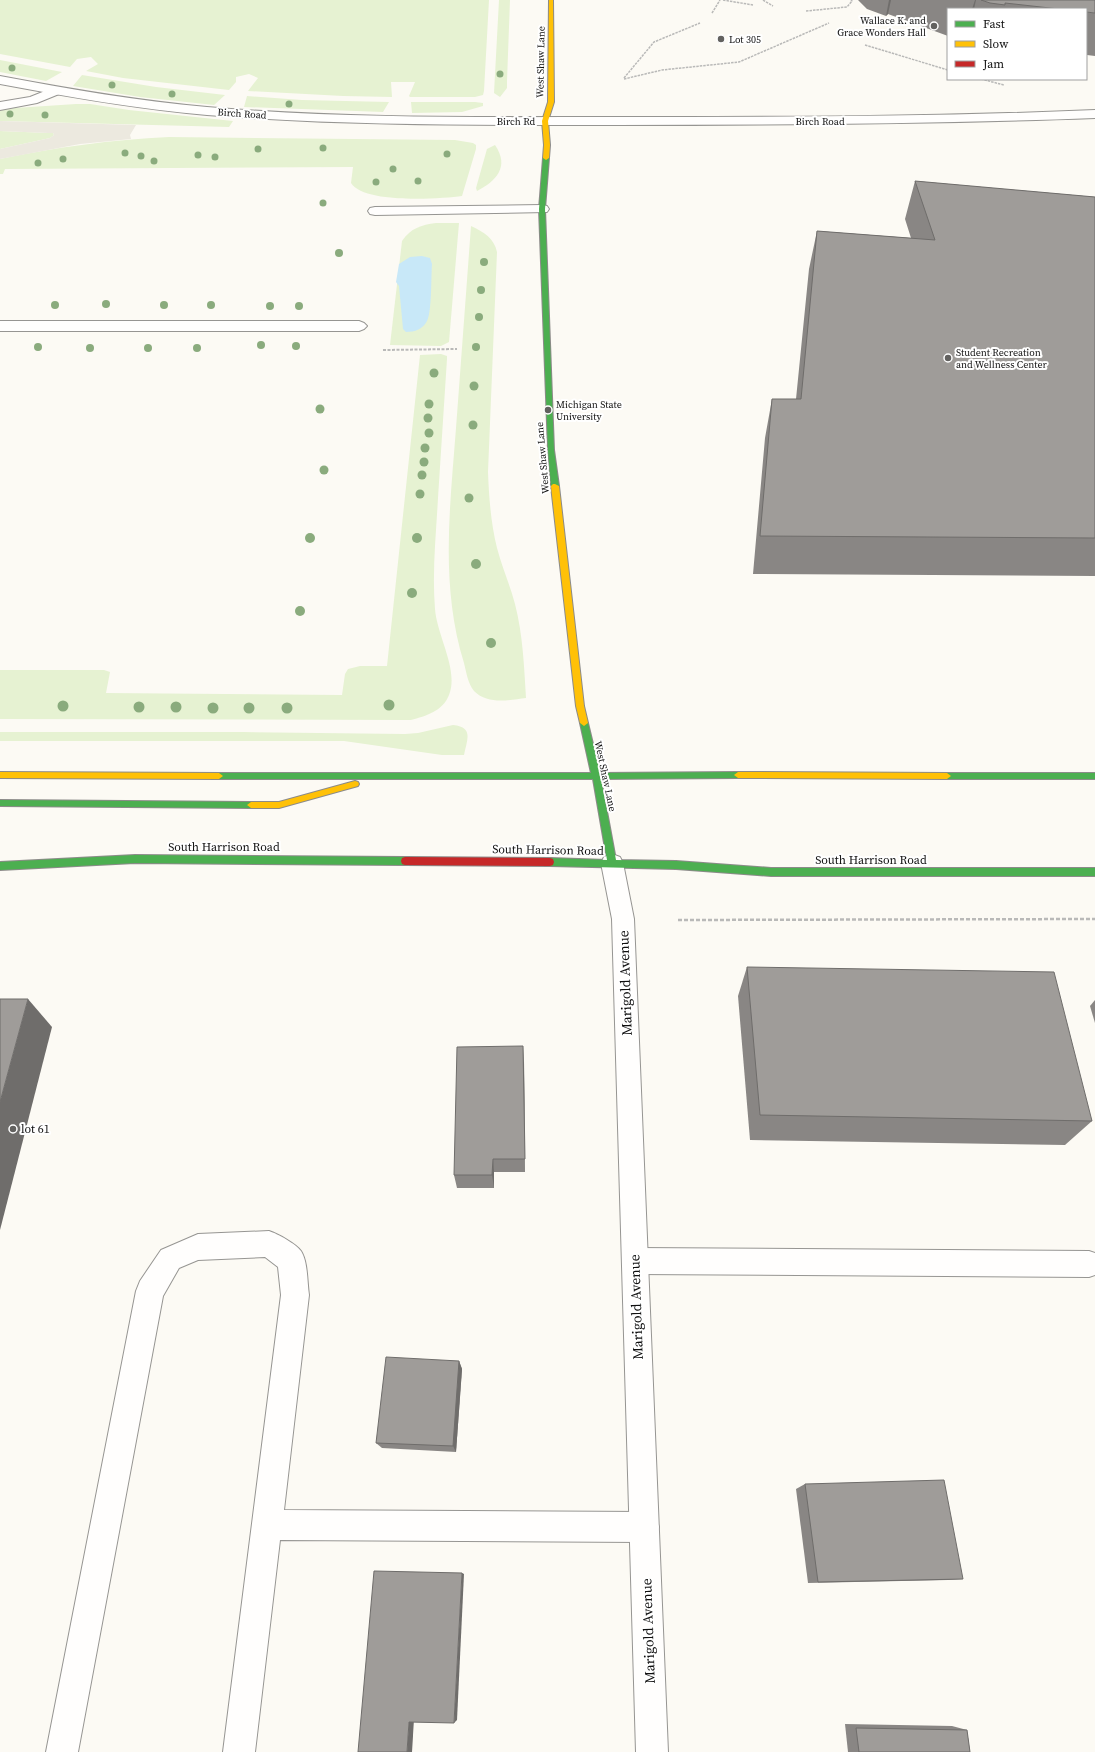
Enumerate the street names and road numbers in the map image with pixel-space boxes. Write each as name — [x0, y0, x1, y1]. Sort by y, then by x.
street label: West Shaw Lane — [533, 26, 548, 98]
street label: Birch Road — [217, 105, 267, 122]
street label: Birch Rd — [497, 115, 536, 128]
street label: Birch Road — [795, 115, 845, 128]
street label: West Shaw Lane — [533, 422, 552, 494]
street label: West Shaw Lane — [592, 740, 619, 813]
street label: South Harrison Road — [168, 839, 280, 855]
street label: South Harrison Road — [492, 841, 604, 859]
street label: South Harrison Road — [815, 852, 927, 868]
street label: Marigold Avenue — [613, 930, 637, 1036]
street label: Marigold Avenue — [624, 1254, 648, 1360]
street label: Marigold Avenue — [636, 1578, 660, 1684]

